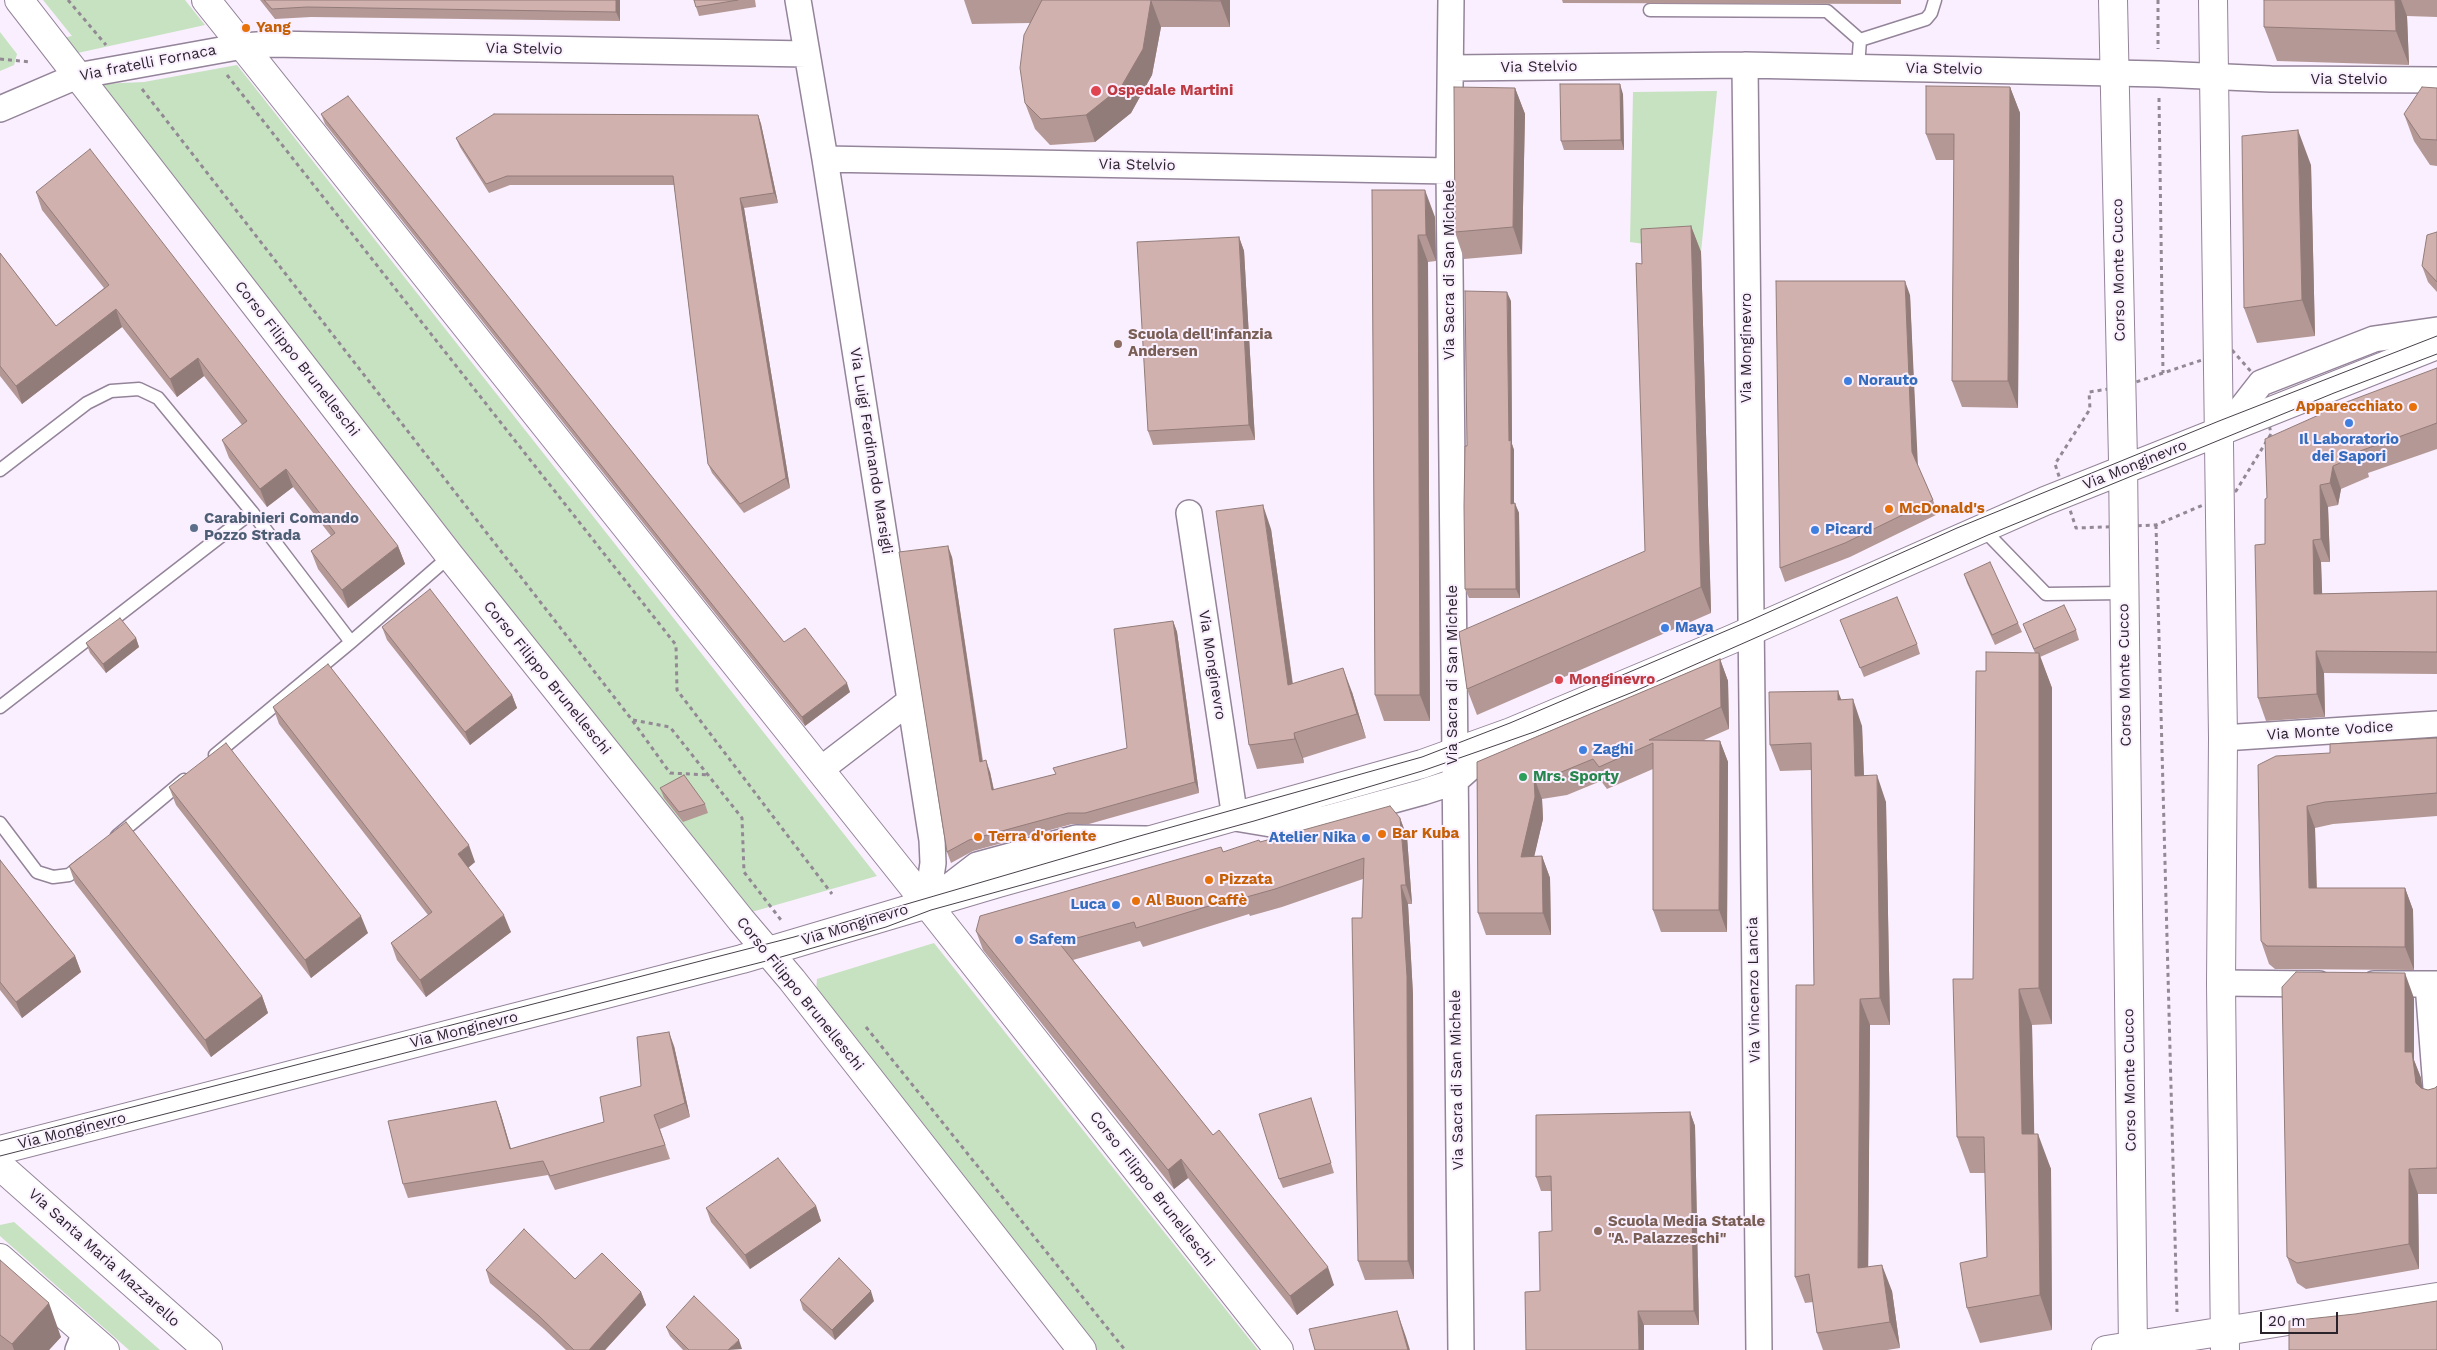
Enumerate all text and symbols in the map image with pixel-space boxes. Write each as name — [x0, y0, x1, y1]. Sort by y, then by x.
place label: Yang — [256, 19, 291, 37]
marker: Yang — [240, 22, 252, 34]
street label: Via Stelvio — [485, 39, 563, 59]
street label: Via fratelli Fornaca — [78, 41, 218, 85]
street label: Via Stelvio — [1500, 57, 1578, 77]
street label: Via Stelvio — [1905, 59, 1983, 79]
street label: Via Stelvio — [2311, 71, 2387, 89]
place label: Ospedale Martini — [1107, 82, 1233, 100]
marker: Ospedale Martini — [1089, 84, 1103, 98]
street label: Via Stelvio — [1098, 155, 1176, 175]
street label: Via Sacra di San Michele — [1441, 180, 1459, 360]
street label: Corso Monte Cucco — [2109, 198, 2129, 342]
street label: Corso Filippo Brunelleschi — [231, 278, 363, 440]
street label: Via Monginevro — [1738, 293, 1756, 403]
place label: Scuola dell'infanzia Andersen — [1128, 326, 1272, 361]
marker: Scuola dell'infanzia Andersen — [1112, 338, 1124, 350]
street label: Via Luigi Ferdinando Marsigli — [846, 346, 896, 556]
place label: Norauto — [1858, 372, 1918, 390]
marker: Norauto — [1842, 375, 1854, 387]
place label: Apparecchiato — [2296, 398, 2403, 416]
marker: Apparecchiato — [2407, 401, 2419, 413]
marker: Il Laboratorio dei Sapori — [2343, 417, 2355, 429]
place label: Il Laboratorio dei Sapori — [2299, 431, 2399, 466]
street label: Via Monginevro — [2080, 436, 2190, 494]
place label: McDonald's — [1899, 500, 1985, 518]
marker: McDonald's — [1883, 503, 1895, 515]
place label: Carabinieri Comando Pozzo Strada — [204, 510, 359, 545]
place label: Picard — [1825, 521, 1872, 539]
marker: Carabinieri Comando Pozzo Strada — [188, 522, 200, 534]
marker: Picard — [1809, 524, 1821, 536]
street label: Via Sacra di San Michele — [1444, 585, 1462, 765]
street label: Corso Filippo Brunelleschi — [480, 598, 614, 758]
street label: Corso Monte Cucco — [2115, 603, 2135, 747]
street label: Via Monginevro — [1194, 609, 1230, 721]
place label: Maya — [1675, 619, 1714, 637]
marker: Maya — [1659, 622, 1671, 634]
place label: Monginevro — [1569, 671, 1655, 689]
marker: Monginevro — [1553, 674, 1565, 686]
street label: Via Monte Vodice — [2266, 718, 2394, 744]
place label: Zaghi — [1593, 741, 1633, 759]
marker: Zaghi — [1577, 744, 1589, 756]
place label: Mrs. Sporty — [1533, 768, 1619, 786]
marker: Mrs. Sporty — [1517, 771, 1529, 783]
place label: Bar Kuba — [1392, 825, 1459, 843]
place label: Terra d'oriente — [988, 828, 1097, 846]
marker: Bar Kuba — [1376, 828, 1388, 840]
place label: Atelier Nika — [1269, 829, 1356, 847]
marker: Terra d'oriente — [972, 831, 984, 843]
marker: Atelier Nika — [1360, 832, 1372, 844]
place label: Pizzata — [1219, 871, 1273, 889]
marker: Pizzata — [1203, 874, 1215, 886]
place label: Al Buon Caffè — [1146, 892, 1247, 910]
marker: Al Buon Caffè — [1130, 895, 1142, 907]
place label: Luca — [1071, 896, 1106, 914]
marker: Luca — [1110, 899, 1122, 911]
street label: Via Monginevro — [799, 900, 911, 950]
street label: Corso Filippo Brunelleschi — [733, 914, 867, 1074]
street label: Via Vincenzo Lancia — [1744, 917, 1764, 1063]
place label: Safem — [1029, 931, 1076, 949]
marker: Safem — [1013, 934, 1025, 946]
street label: Via Sacra di San Michele — [1446, 990, 1468, 1170]
street label: Via Monginevro — [408, 1008, 520, 1052]
street label: Corso Monte Cucco — [2120, 1008, 2140, 1152]
street label: Corso Filippo Brunelleschi — [1086, 1108, 1218, 1270]
street label: Via Monginevro — [16, 1109, 128, 1153]
street label: Via Santa Maria Mazzarello — [25, 1185, 183, 1331]
place label: Scuola Media Statale "A. Palazzeschi" — [1608, 1213, 1765, 1248]
marker: Scuola Media Statale "A. Palazzeschi" — [1592, 1225, 1604, 1237]
scale bar — [2262, 1302, 2340, 1334]
text: 20 m — [2268, 1312, 2306, 1330]

